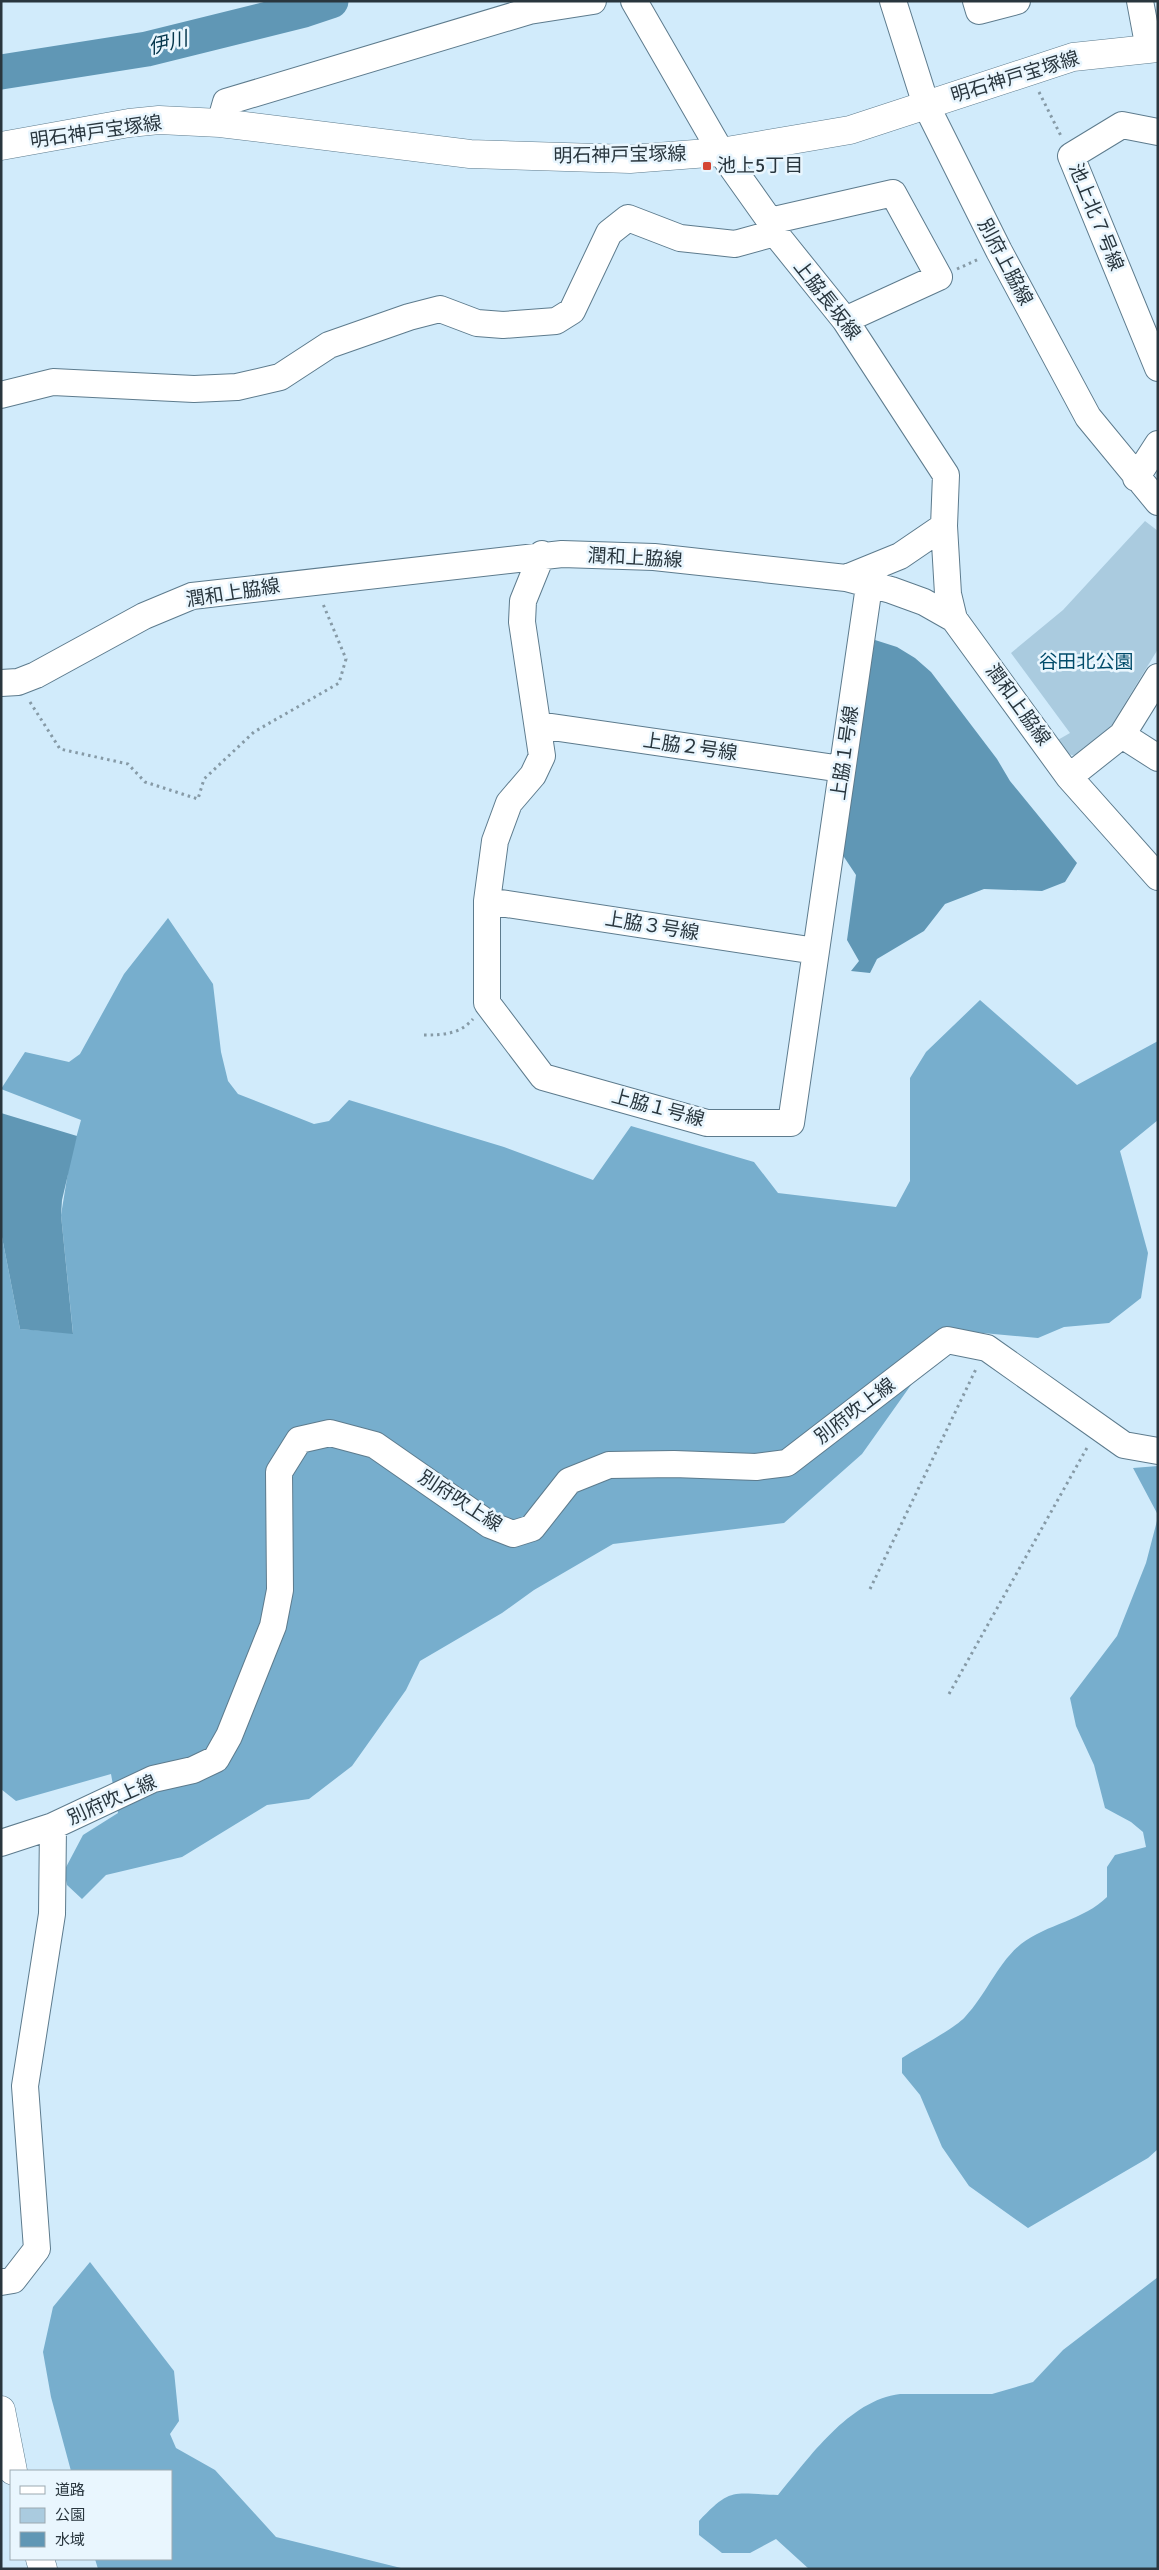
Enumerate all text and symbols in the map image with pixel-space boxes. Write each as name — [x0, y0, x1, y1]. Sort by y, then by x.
water label: 伊川 — [146, 26, 192, 60]
street label: 明石神戸宝塚線 — [948, 46, 1082, 108]
street label: 明石神戸宝塚線 — [28, 111, 164, 153]
street label: 明石神戸宝塚線 — [553, 142, 687, 168]
place label: 池上5丁目 — [717, 154, 803, 178]
marker: 池上5丁目 — [701, 160, 713, 172]
street label: 池上北７号線 — [1064, 160, 1128, 274]
street label: 別府上脇線 — [972, 214, 1038, 310]
street label: 上脇長坂線 — [788, 255, 866, 345]
street label: 潤和上脇線 — [587, 544, 683, 572]
street label: 潤和上脇線 — [184, 574, 282, 612]
park label: 谷田北公園 — [1038, 650, 1134, 674]
street label: 潤和上脇線 — [980, 660, 1056, 750]
street label: 上脇１号線 — [827, 704, 863, 802]
street label: 上脇２号線 — [641, 729, 739, 765]
street label: 上脇３号線 — [603, 907, 701, 945]
street label: 上脇１号線 — [609, 1084, 707, 1132]
street label: 別府吹上線 — [810, 1373, 900, 1449]
street label: 別府吹上線 — [414, 1465, 506, 1537]
street label: 別府吹上線 — [64, 1770, 160, 1830]
legend — [10, 2470, 172, 2560]
text: 道路 — [55, 2481, 85, 2499]
text: 公園 — [55, 2506, 85, 2524]
text: 水域 — [55, 2531, 85, 2549]

